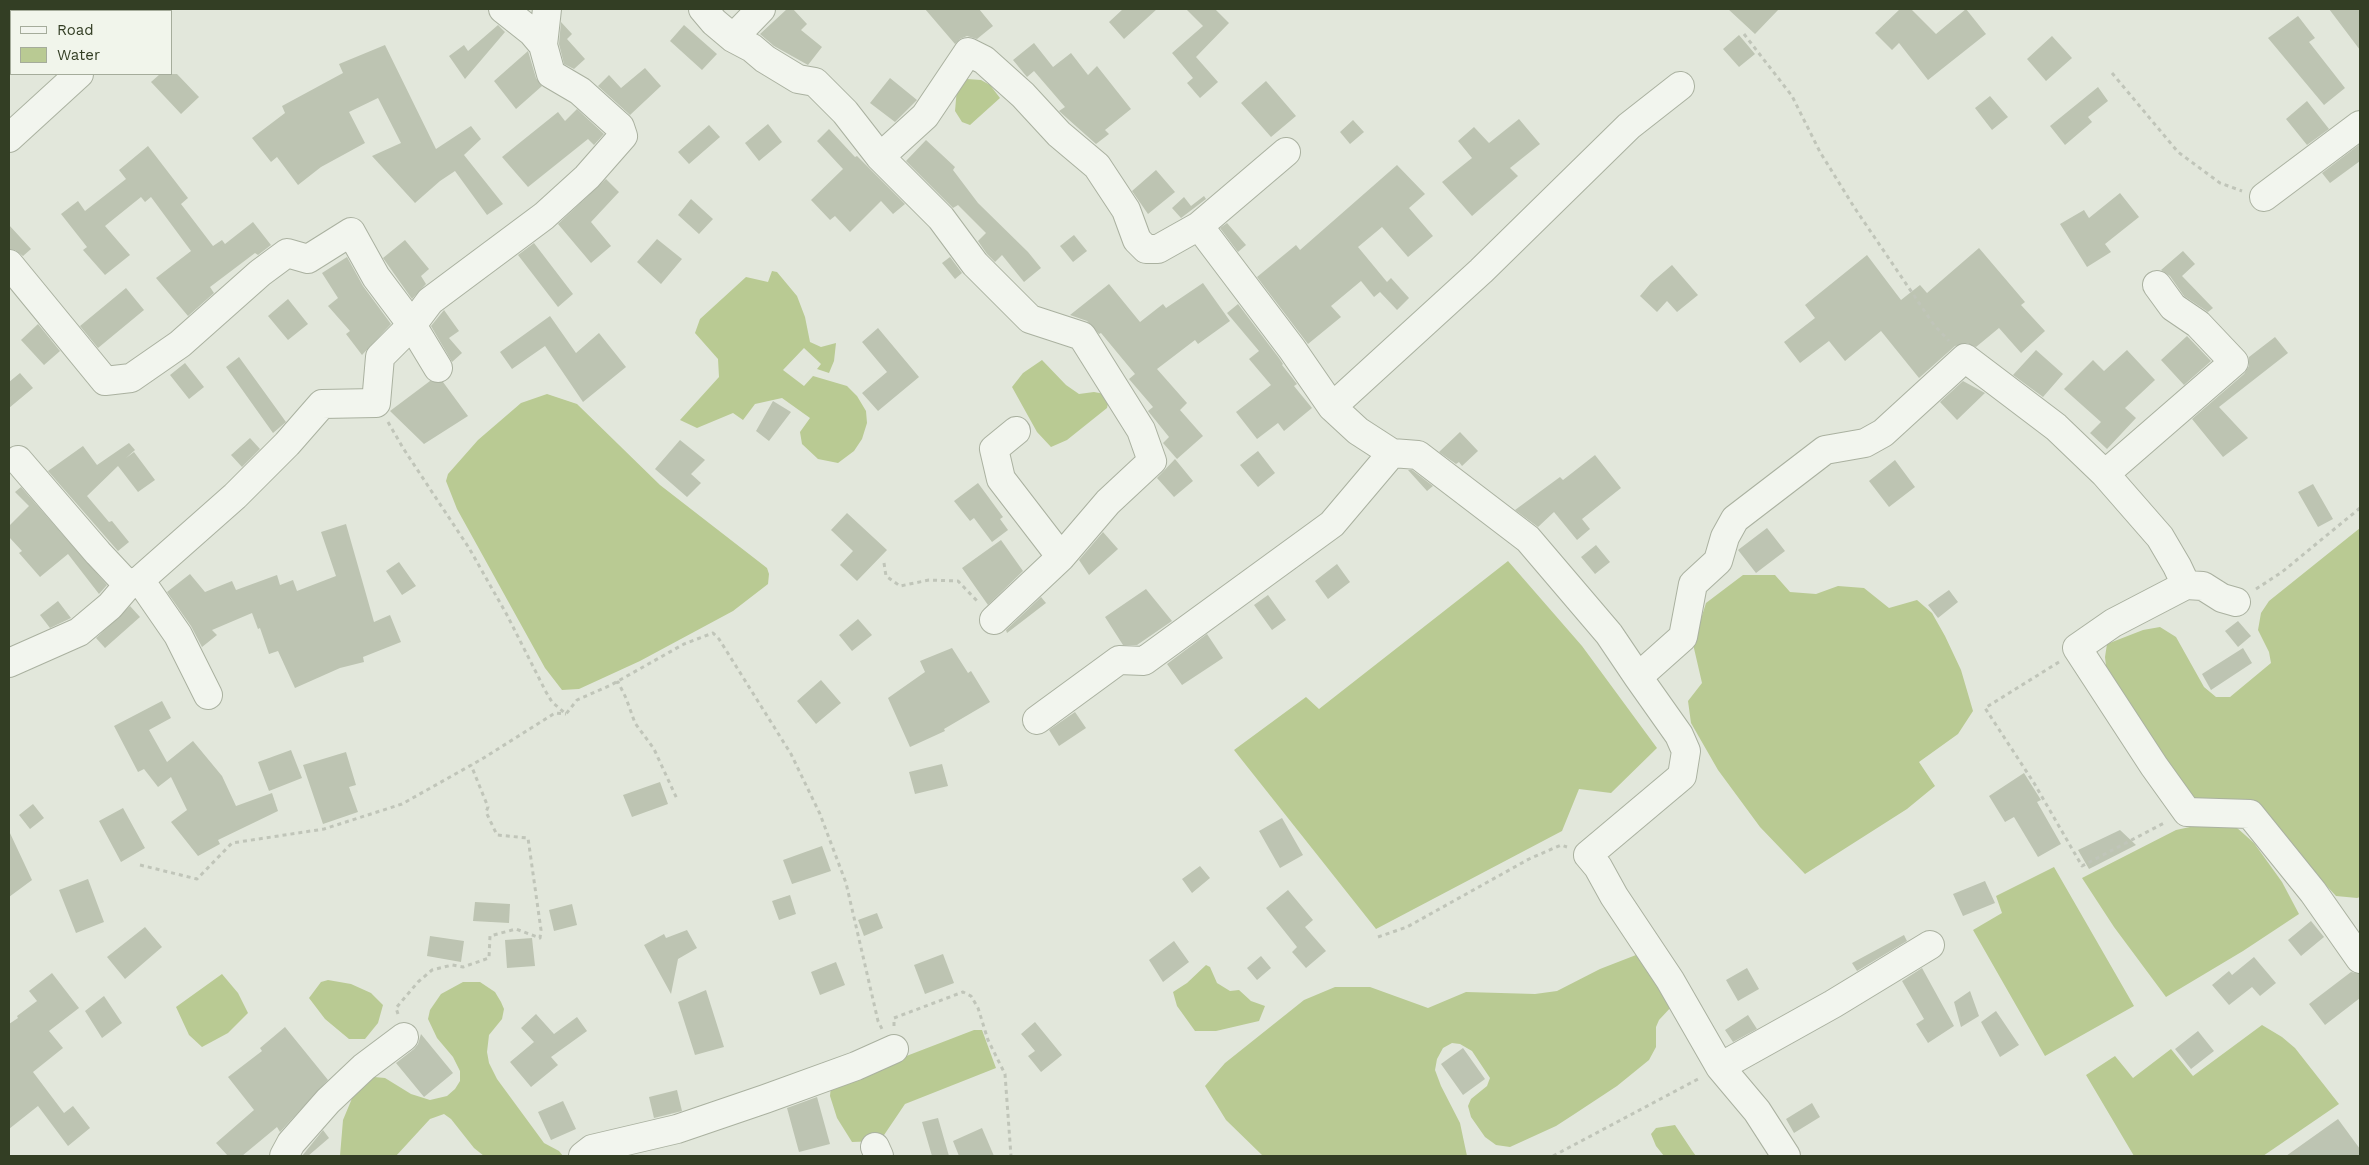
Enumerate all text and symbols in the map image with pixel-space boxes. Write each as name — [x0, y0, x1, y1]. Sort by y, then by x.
legend — [10, 10, 172, 75]
text: Road — [57, 21, 94, 39]
text: Water — [57, 46, 100, 64]

